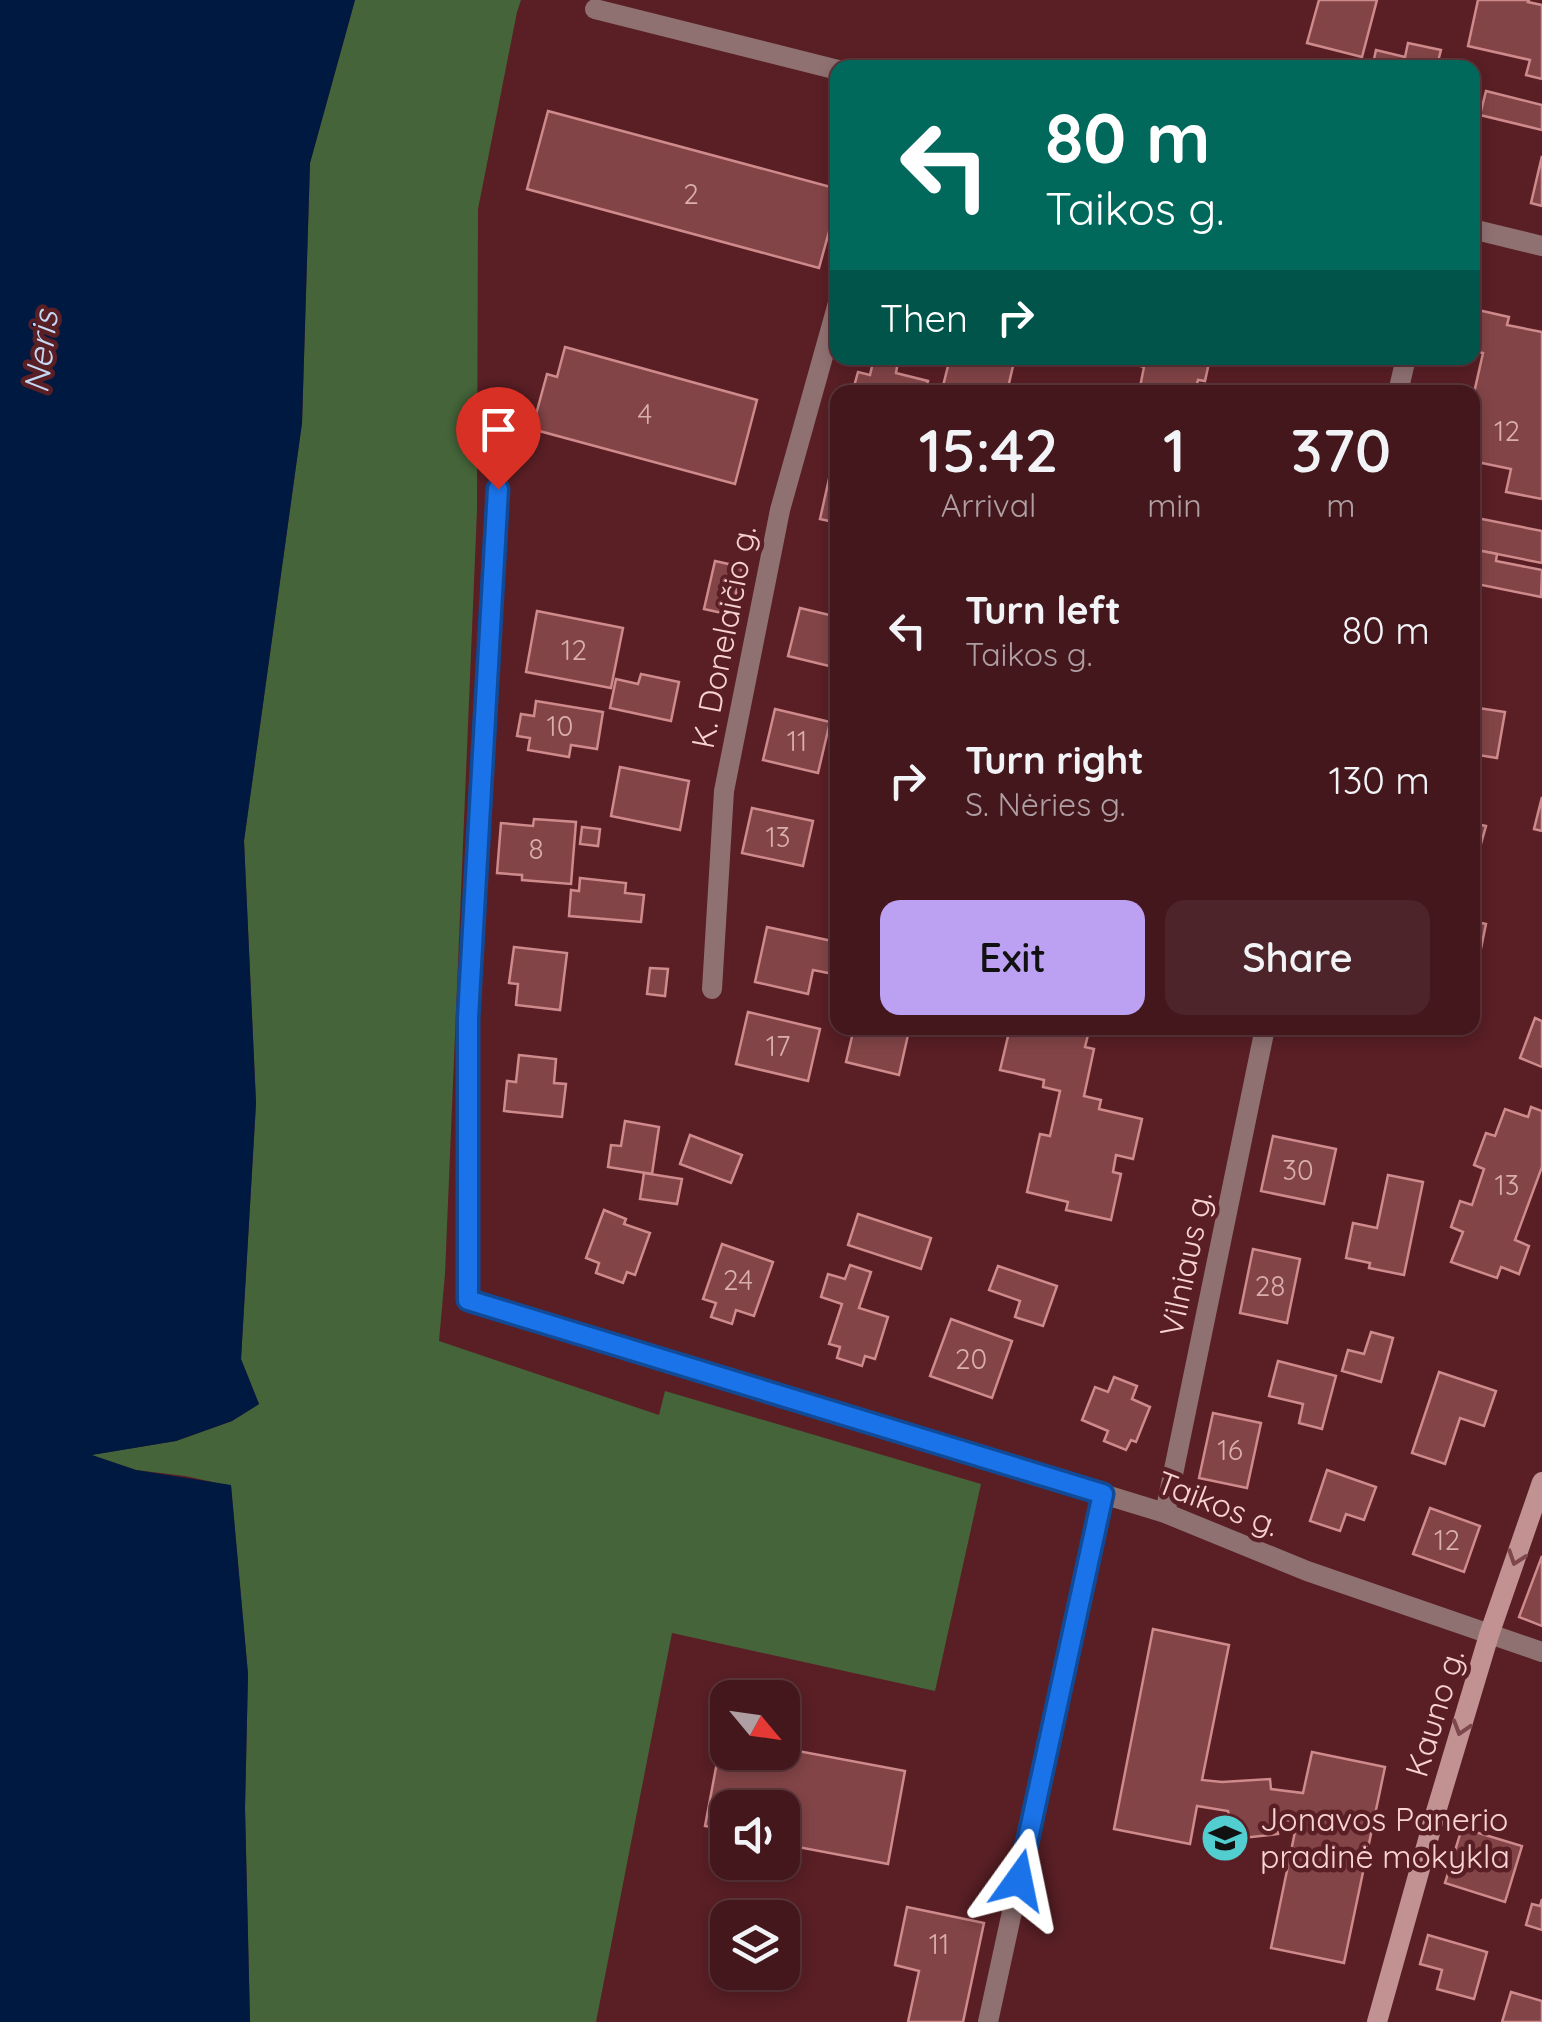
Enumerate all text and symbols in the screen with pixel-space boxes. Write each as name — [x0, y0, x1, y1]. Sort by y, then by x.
text: 80 m — [1045, 93, 1210, 181]
icon: left — [880, 100, 1010, 230]
house number: 2 — [683, 176, 699, 211]
text: Taikos g. — [1045, 180, 1224, 236]
icon: right — [988, 290, 1043, 345]
text: Then — [880, 294, 968, 342]
water label: Neris — [13, 306, 67, 396]
pin — [456, 387, 541, 490]
house number: 4 — [638, 396, 652, 431]
icon: arrive — [471, 402, 526, 457]
text: 15:42 — [919, 412, 1058, 487]
text: 1 — [1163, 412, 1186, 487]
text: 370 — [1290, 412, 1391, 487]
house number: 12 — [1494, 413, 1520, 448]
text: Arrival — [941, 485, 1036, 525]
text: min — [1147, 485, 1202, 525]
text: m — [1326, 485, 1355, 525]
street label: K. Donelaičio g. — [682, 522, 764, 752]
text: Turn left — [965, 586, 1121, 634]
icon: left — [880, 603, 935, 658]
text: 80 m — [1342, 606, 1430, 654]
house number: 12 — [561, 632, 587, 667]
text: Taikos g. — [965, 634, 1093, 674]
house number: 10 — [546, 708, 574, 743]
house number: 11 — [787, 723, 807, 758]
text: Turn right — [965, 736, 1144, 784]
icon: right — [880, 753, 935, 808]
text: 130 m — [1328, 756, 1430, 804]
text: S. Nėries g. — [965, 784, 1126, 824]
house number: 13 — [765, 819, 791, 854]
house number: 8 — [528, 831, 544, 866]
button: Exit — [880, 900, 1145, 1015]
button: Share — [1165, 900, 1430, 1015]
house number: 17 — [766, 1028, 790, 1063]
house number: 30 — [1282, 1152, 1314, 1187]
house number: 13 — [1494, 1167, 1520, 1202]
street label: Vilniaus g. — [1150, 1187, 1220, 1340]
house number: 24 — [723, 1262, 753, 1297]
house number: 28 — [1255, 1268, 1285, 1303]
house number: 20 — [955, 1341, 987, 1376]
house number: 16 — [1217, 1432, 1243, 1467]
street label: Taikos g. — [1152, 1462, 1285, 1545]
house number: 12 — [1434, 1522, 1460, 1557]
one-way arrow — [1507, 1549, 1527, 1566]
street label: Kauno g. — [1396, 1644, 1472, 1781]
north arrow — [710, 1680, 800, 1770]
map controls — [710, 1680, 800, 1990]
one-way arrow — [1452, 1719, 1473, 1736]
button: sound — [710, 1790, 800, 1880]
place label: Jonavos Panerio pradinė mokykla — [1260, 1799, 1510, 1876]
school or university icon: Jonavos Panerio pradinė mokykla — [1199, 1812, 1251, 1864]
position arrow — [967, 1828, 1071, 1932]
button: layers — [710, 1900, 800, 1990]
house number: 11 — [929, 1926, 949, 1961]

